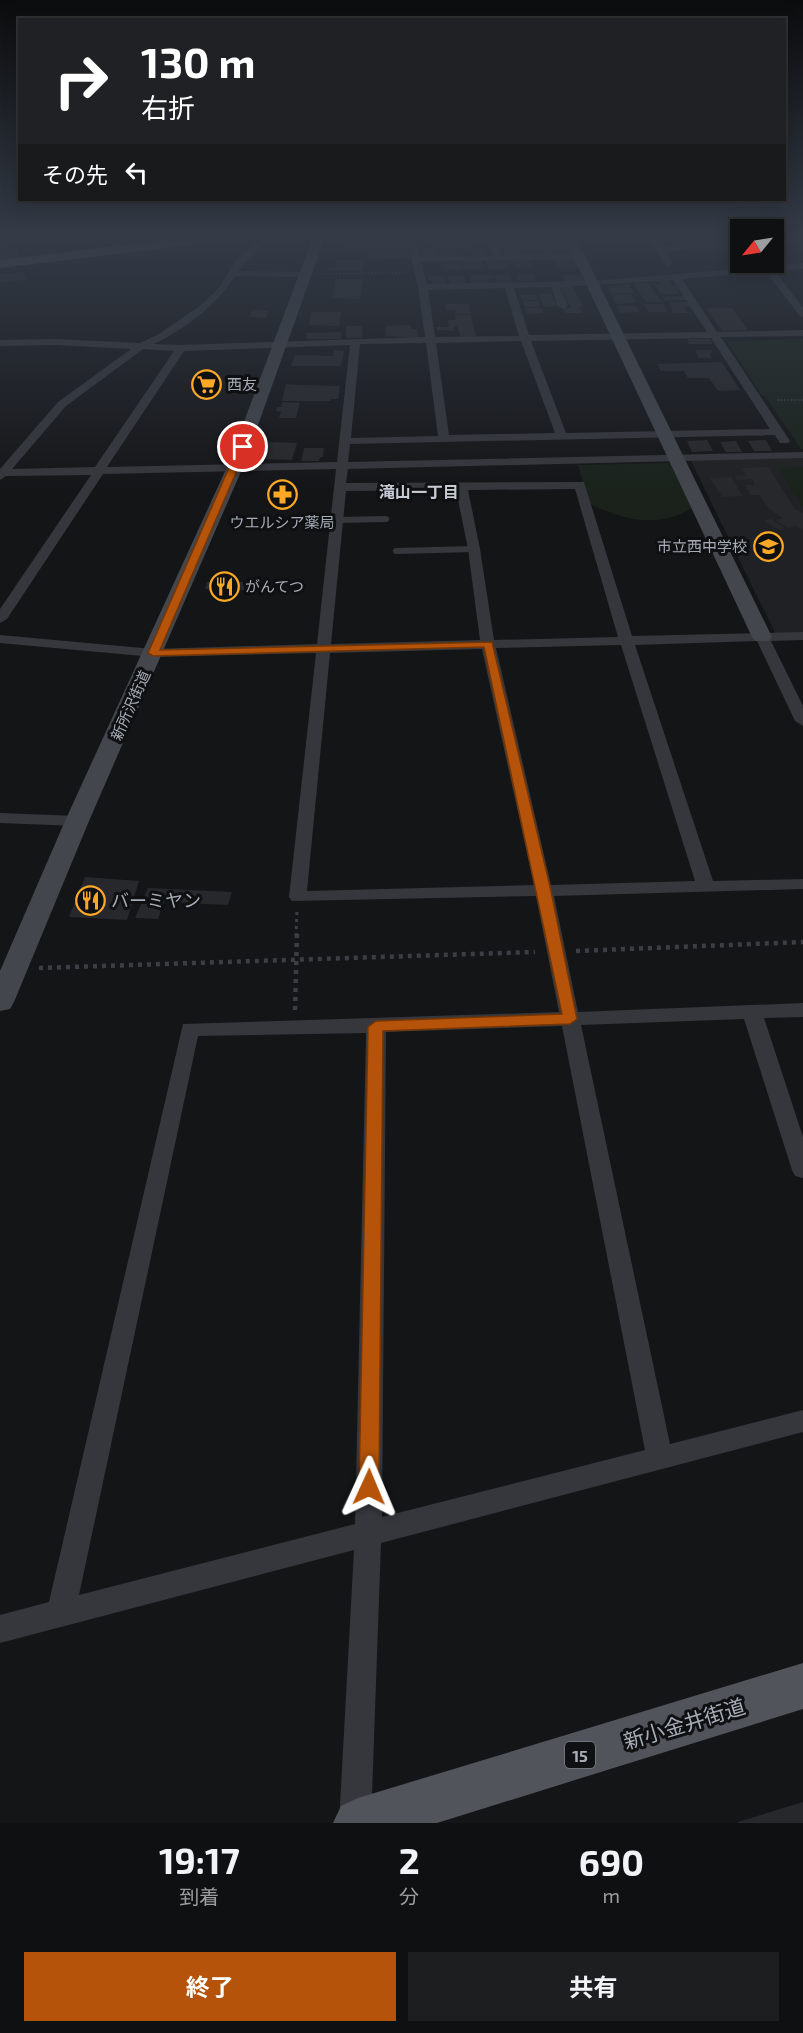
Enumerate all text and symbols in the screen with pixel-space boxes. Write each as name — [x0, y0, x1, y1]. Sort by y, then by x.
text: 130 m — [141, 36, 256, 86]
icon: right — [42, 42, 120, 120]
text: 右折 — [141, 91, 195, 123]
icon: left — [120, 156, 153, 189]
text: その先 — [42, 161, 108, 187]
north arrow — [730, 219, 784, 273]
map controls — [730, 219, 784, 273]
supermarket icon: 西友 — [190, 368, 222, 400]
place label: 西友 — [227, 375, 257, 393]
pin — [217, 421, 268, 472]
icon: arrive — [226, 430, 259, 463]
pharmacy icon: ウエルシア薬局 — [266, 479, 298, 511]
district label: 滝山一丁目 — [379, 482, 459, 501]
place label: ウエルシア薬局 — [229, 513, 335, 531]
school or university icon: 市立西中学校 — [752, 530, 784, 562]
place label: 市立西中学校 — [657, 537, 747, 555]
restaurant icon: がんてつ — [208, 570, 240, 602]
place label: がんてつ — [245, 577, 304, 595]
street label: 新所沢街道 — [107, 667, 153, 743]
restaurant icon: バーミヤン — [74, 884, 106, 916]
place label: バーミヤン — [111, 889, 201, 911]
position arrow — [337, 1455, 401, 1519]
street label: 新小金井街道 — [620, 1693, 748, 1753]
road number: 15 — [565, 1742, 595, 1768]
text: 19:17 — [159, 1838, 240, 1881]
text: 2 — [399, 1838, 420, 1881]
text: 690 — [579, 1840, 644, 1883]
text: m — [603, 1883, 620, 1907]
text: 到着 — [179, 1884, 219, 1908]
text: 分 — [399, 1884, 419, 1908]
button: 終了 — [24, 1952, 396, 2021]
button: 共有 — [408, 1952, 779, 2021]

